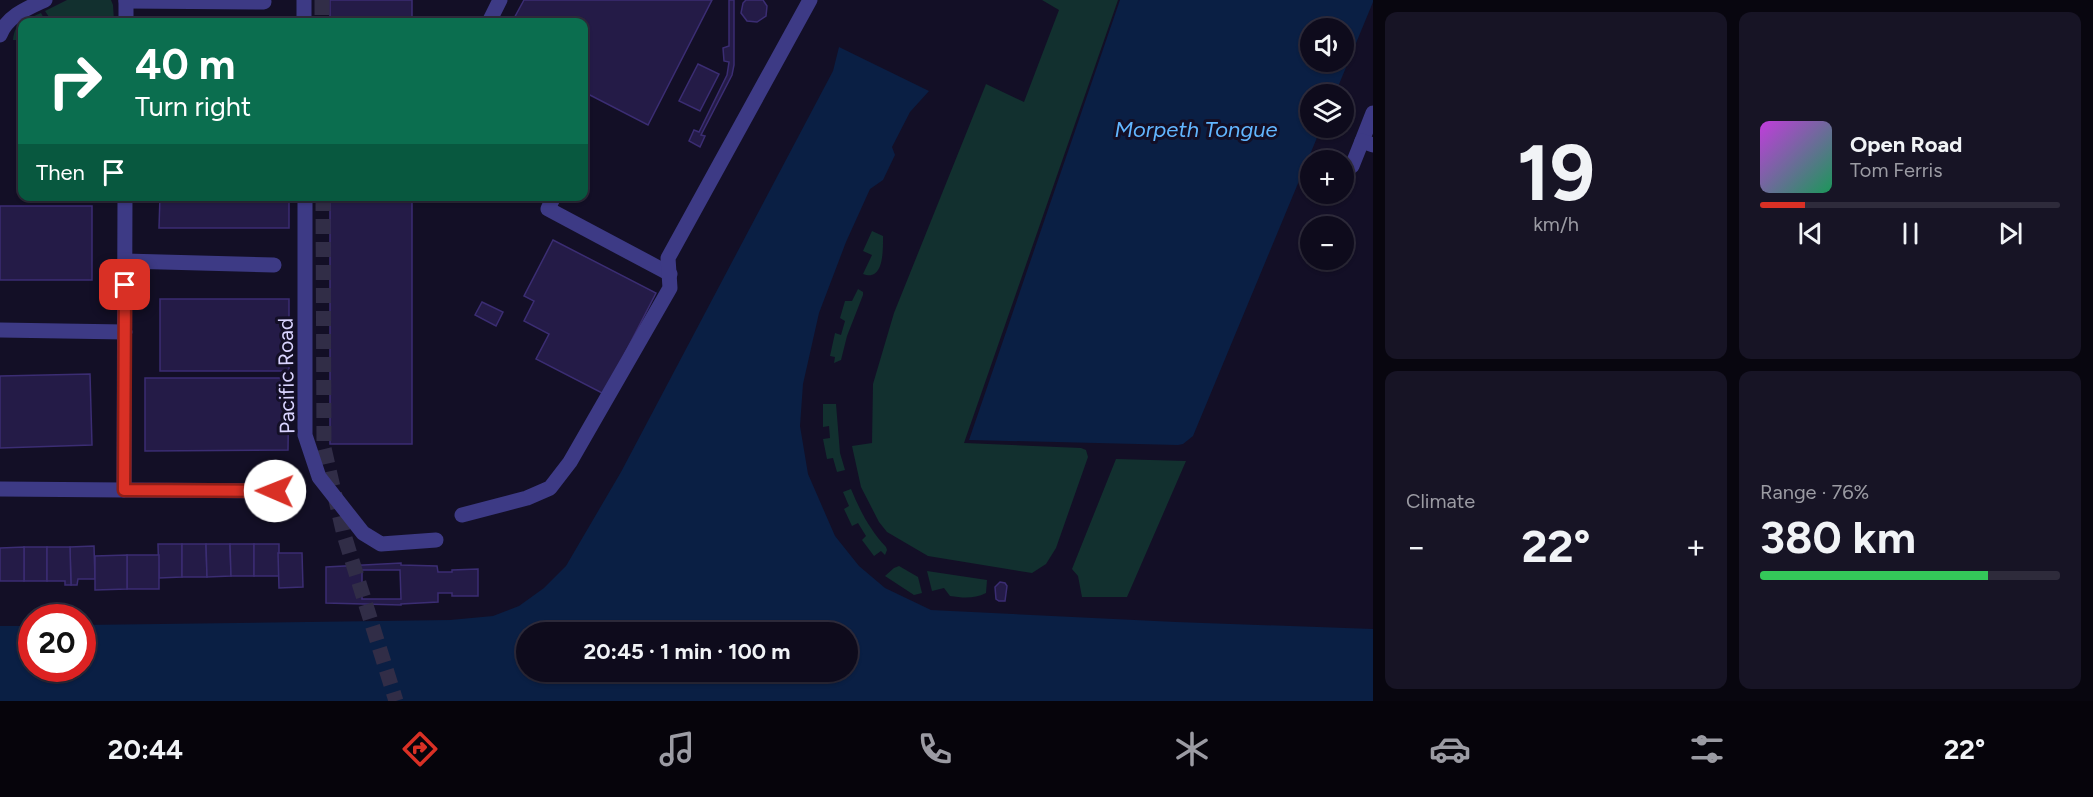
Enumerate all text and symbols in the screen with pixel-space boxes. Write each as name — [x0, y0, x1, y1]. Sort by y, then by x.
map controls — [1300, 18, 1354, 270]
button: sound — [1300, 18, 1354, 72]
text: 40 m — [135, 39, 235, 90]
icon: right — [36, 42, 114, 120]
button: layers — [1300, 84, 1354, 138]
text: Turn right — [135, 90, 251, 123]
water label: Morpeth Tongue — [1114, 116, 1278, 143]
text: 19 — [1517, 126, 1595, 220]
text: Open Road — [1850, 131, 1962, 158]
button: + — [1300, 150, 1354, 204]
icon: arrive — [97, 156, 130, 189]
text: Tom Ferris — [1850, 158, 1943, 182]
text: Then — [36, 159, 85, 186]
text: km/h — [1533, 212, 1579, 236]
button: − — [1300, 216, 1354, 270]
icon: previous — [1794, 217, 1827, 250]
icon: pause — [1894, 217, 1927, 250]
icon: next — [1994, 217, 2027, 250]
pin — [99, 259, 150, 310]
icon: arrive — [108, 268, 141, 301]
street label: Pacific Road — [272, 318, 300, 434]
position arrow — [243, 459, 307, 523]
text: Range · 76% — [1760, 480, 1869, 504]
text: Climate — [1406, 489, 1475, 513]
text: 380 km — [1760, 510, 1916, 564]
text: 22° — [1521, 519, 1591, 573]
text: − — [1406, 527, 1427, 566]
text: + — [1685, 527, 1706, 566]
speed limit sign: 20 — [18, 604, 96, 682]
text: 20:45 · 1 min · 100 m — [584, 638, 790, 665]
icon: directions — [399, 728, 441, 770]
icon: music — [656, 728, 698, 770]
icon: phone — [914, 728, 956, 770]
icon: climate — [1171, 728, 1213, 770]
icon: car — [1429, 728, 1471, 770]
icon: filters — [1686, 728, 1728, 770]
text: 20:44 — [108, 733, 183, 766]
text: 22° — [1944, 733, 1985, 766]

